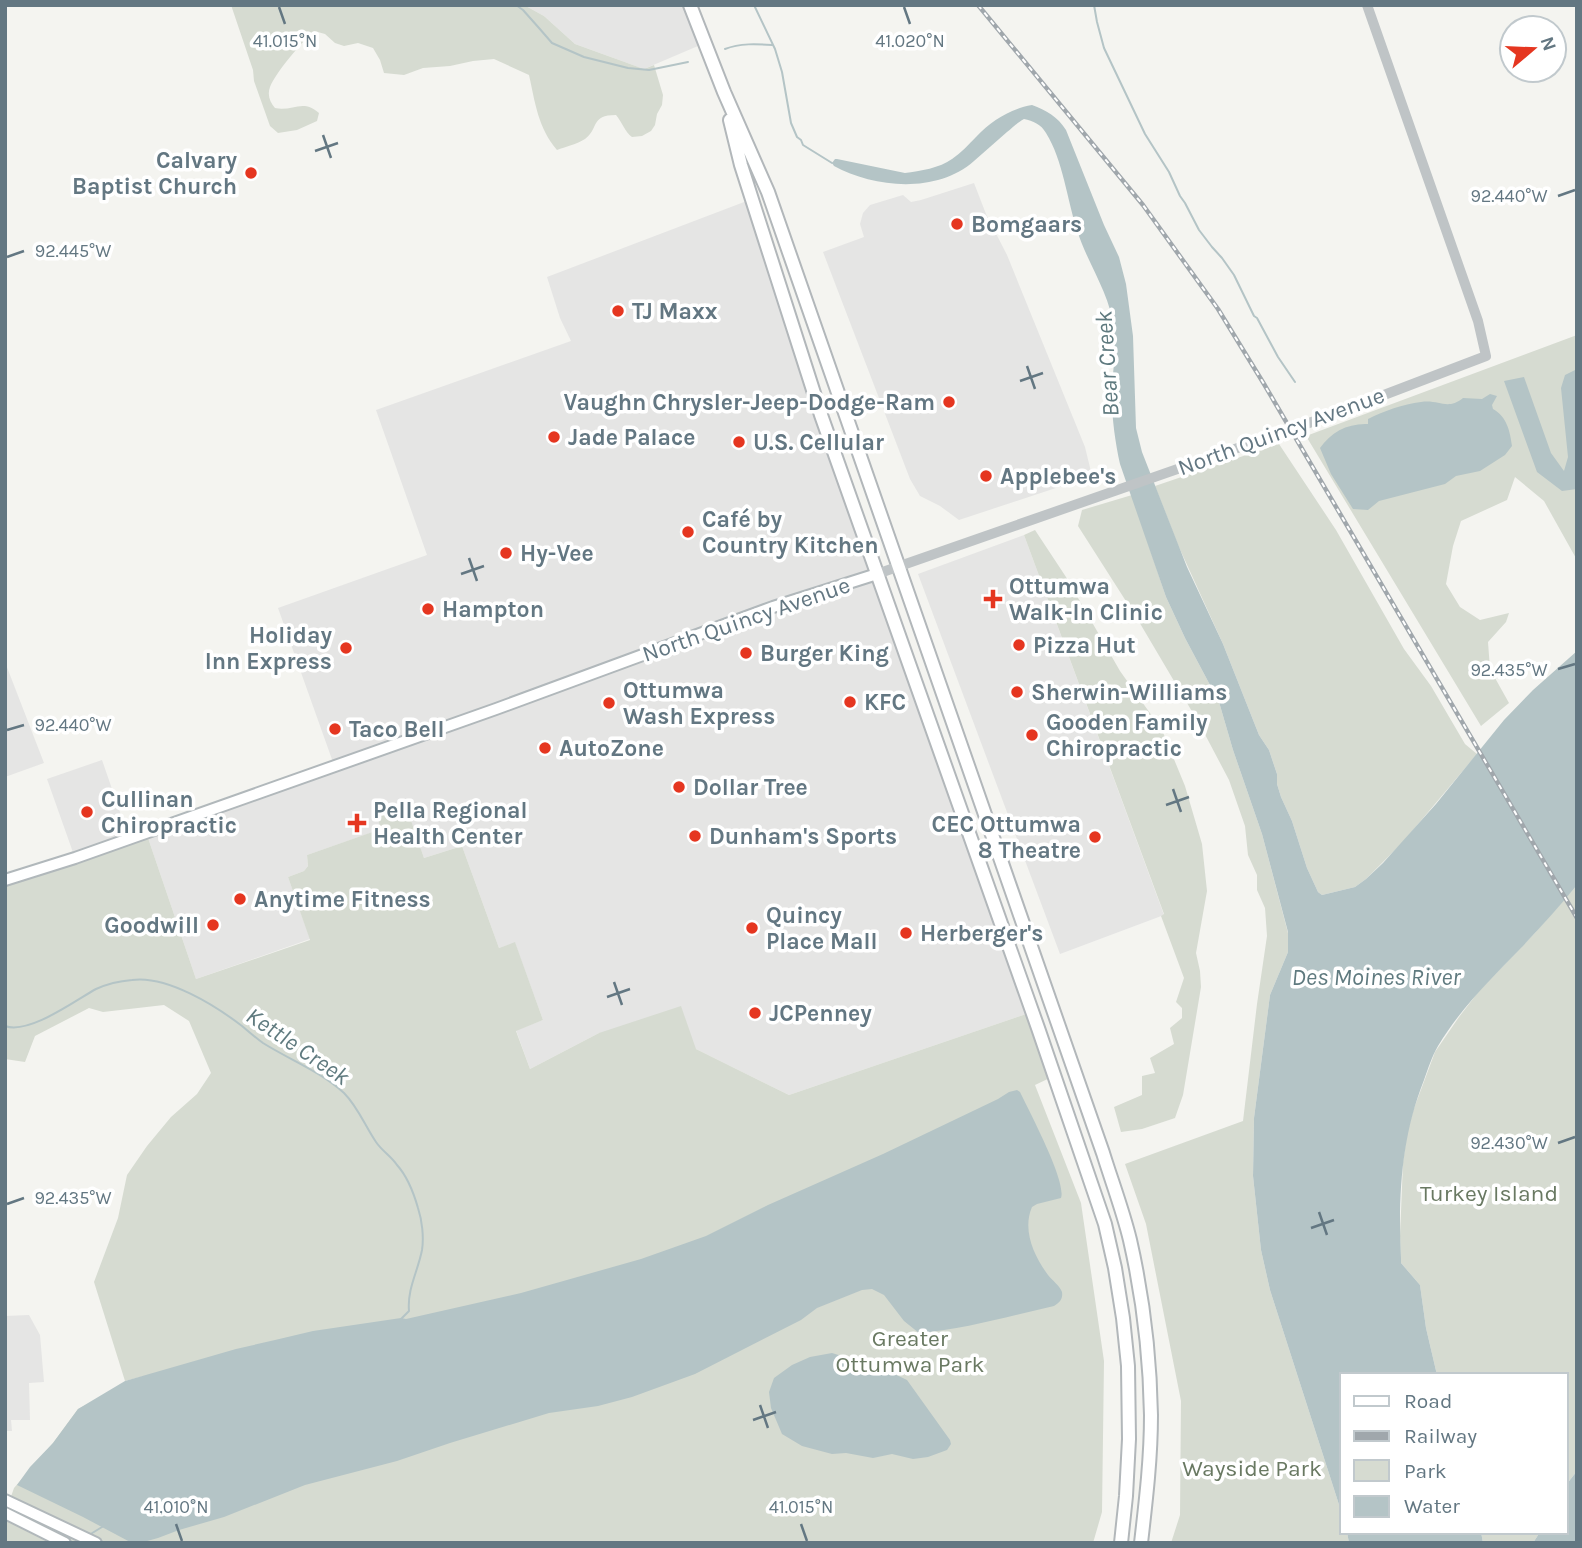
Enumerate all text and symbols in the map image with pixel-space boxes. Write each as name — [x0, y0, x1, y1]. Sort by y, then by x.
north arrow — [1498, 14, 1568, 84]
text: 41.015°N — [253, 30, 317, 52]
text: 41.020°N — [875, 30, 945, 52]
text: N — [1536, 34, 1561, 54]
place label: Calvary Baptist Church — [72, 147, 237, 200]
marker: Calvary Baptist Church — [243, 165, 259, 181]
text: 92.440°W — [1470, 185, 1548, 207]
place label: Bomgaars — [971, 211, 1082, 238]
marker: Bomgaars — [949, 216, 965, 232]
text: 92.445°W — [35, 240, 111, 262]
place label: TJ Maxx — [632, 298, 718, 325]
marker: TJ Maxx — [610, 303, 626, 319]
water label: Bear Creek — [1089, 309, 1125, 418]
street label: North Quincy Avenue — [1174, 382, 1388, 481]
place label: Vaughn Chrysler-Jeep-Dodge-Ram — [563, 389, 935, 416]
marker: Vaughn Chrysler-Jeep-Dodge-Ram — [941, 394, 957, 410]
place label: Jade Palace — [568, 424, 695, 451]
marker: Jade Palace — [546, 429, 562, 445]
place label: U.S. Cellular — [753, 429, 884, 456]
marker: U.S. Cellular — [731, 434, 747, 450]
place label: Applebee's — [1000, 463, 1116, 490]
marker: Applebee's — [978, 468, 994, 484]
place label: Café by Country Kitchen — [702, 506, 879, 559]
marker: Café by Country Kitchen — [680, 524, 696, 540]
place label: Hy-Vee — [520, 540, 594, 567]
marker: Hy-Vee — [498, 545, 514, 561]
street label: North Quincy Avenue — [639, 571, 854, 668]
place label: Ottumwa Walk-In Clinic — [1009, 573, 1163, 626]
marker: Ottumwa Walk-In Clinic — [983, 589, 1003, 609]
place label: Hampton — [442, 596, 544, 623]
marker: Hampton — [420, 601, 436, 617]
place label: Holiday Inn Express — [205, 622, 332, 675]
place label: Pizza Hut — [1033, 632, 1136, 659]
marker: Pizza Hut — [1011, 637, 1027, 653]
marker: Holiday Inn Express — [338, 640, 354, 656]
place label: Burger King — [760, 640, 889, 667]
marker: Burger King — [738, 645, 754, 661]
text: 92.435°W — [1470, 659, 1548, 681]
place label: Ottumwa Wash Express — [623, 677, 775, 730]
place label: Sherwin-Williams — [1031, 679, 1227, 706]
marker: Sherwin-Williams — [1009, 684, 1025, 700]
place label: KFC — [864, 689, 906, 716]
marker: KFC — [842, 694, 858, 710]
marker: Ottumwa Wash Express — [601, 695, 617, 711]
place label: Gooden Family Chiropractic — [1046, 709, 1208, 762]
text: 92.440°W — [34, 714, 112, 736]
place label: Taco Bell — [349, 716, 445, 743]
marker: Taco Bell — [327, 721, 343, 737]
marker: Gooden Family Chiropractic — [1024, 727, 1040, 743]
place label: AutoZone — [559, 735, 664, 762]
marker: AutoZone — [537, 740, 553, 756]
place label: Dollar Tree — [693, 774, 808, 801]
marker: Dollar Tree — [671, 779, 687, 795]
place label: Cullinan Chiropractic — [101, 786, 237, 839]
place label: Pella Regional Health Center — [373, 797, 528, 850]
marker: Cullinan Chiropractic — [79, 804, 95, 820]
place label: CEC Ottumwa 8 Theatre — [932, 811, 1081, 864]
marker: Pella Regional Health Center — [347, 813, 367, 833]
place label: Dunham's Sports — [709, 823, 897, 850]
marker: Dunham's Sports — [687, 828, 703, 844]
marker: CEC Ottumwa 8 Theatre — [1087, 829, 1103, 845]
place label: Anytime Fitness — [254, 886, 431, 913]
marker: Anytime Fitness — [232, 891, 248, 907]
place label: Quincy Place Mall — [766, 902, 878, 955]
place label: Goodwill — [104, 912, 199, 939]
marker: Goodwill — [205, 917, 221, 933]
marker: Quincy Place Mall — [744, 920, 760, 936]
place label: Herberger's — [920, 920, 1043, 947]
marker: Herberger's — [898, 925, 914, 941]
water label: Des Moines River — [1292, 963, 1461, 991]
place label: JCPenney — [769, 1000, 872, 1027]
water label: Kettle Creek — [241, 1001, 356, 1091]
marker: JCPenney — [747, 1005, 763, 1021]
text: 92.430°W — [1470, 1132, 1548, 1154]
park label: Turkey Island — [1420, 1180, 1558, 1207]
text: 92.435°W — [34, 1187, 112, 1209]
park label: Greater Ottumwa Park — [835, 1325, 985, 1378]
legend — [1340, 1373, 1568, 1534]
text: Road — [1404, 1389, 1452, 1413]
text: Railway — [1404, 1424, 1477, 1448]
park label: Wayside Park — [1182, 1455, 1322, 1482]
text: Park — [1404, 1459, 1447, 1483]
text: Water — [1404, 1494, 1460, 1518]
text: 41.010°N — [144, 1496, 208, 1518]
text: 41.015°N — [769, 1496, 833, 1518]

